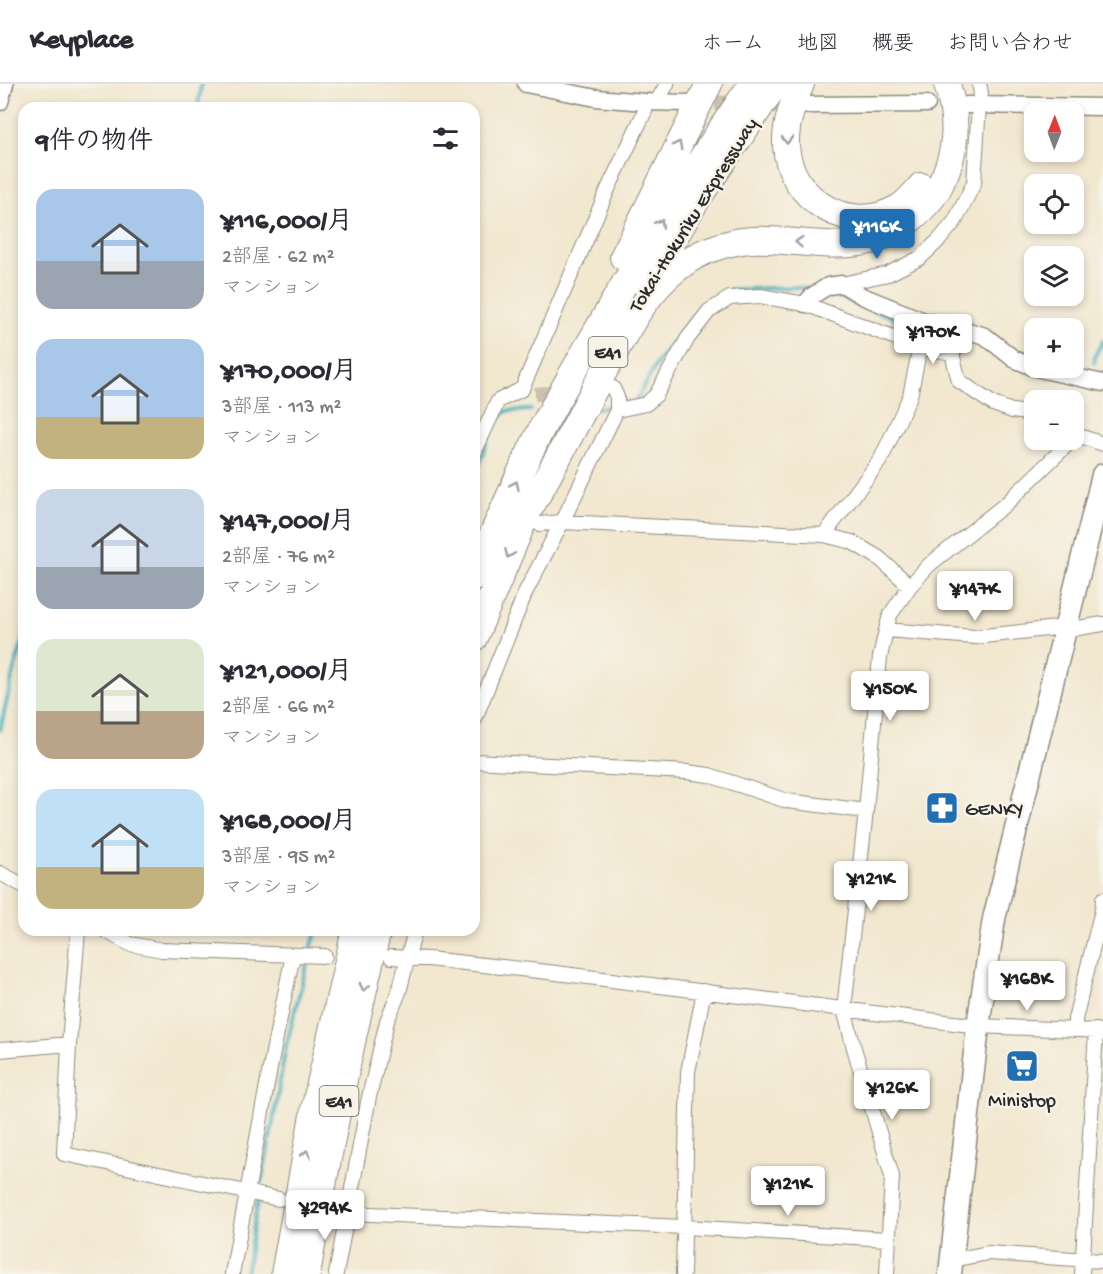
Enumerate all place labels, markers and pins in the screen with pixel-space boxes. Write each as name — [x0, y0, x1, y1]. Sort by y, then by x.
pin: ¥116K — [835, 209, 919, 260]
pin: ¥170K — [891, 314, 975, 365]
pin: ¥147K — [933, 571, 1017, 622]
pin: ¥150K — [848, 671, 932, 722]
pharmacy icon: GENKY — [924, 790, 960, 826]
place label: GENKY — [965, 800, 1023, 823]
pin: ¥121K — [829, 861, 913, 912]
pin: ¥168K — [985, 961, 1069, 1012]
supermarket icon: Ministop — [1004, 1048, 1040, 1084]
pin: ¥126K — [850, 1070, 934, 1121]
place label: Ministop — [988, 1091, 1056, 1114]
pin: ¥121K — [746, 1166, 830, 1217]
pin: ¥294K — [283, 1190, 367, 1241]

